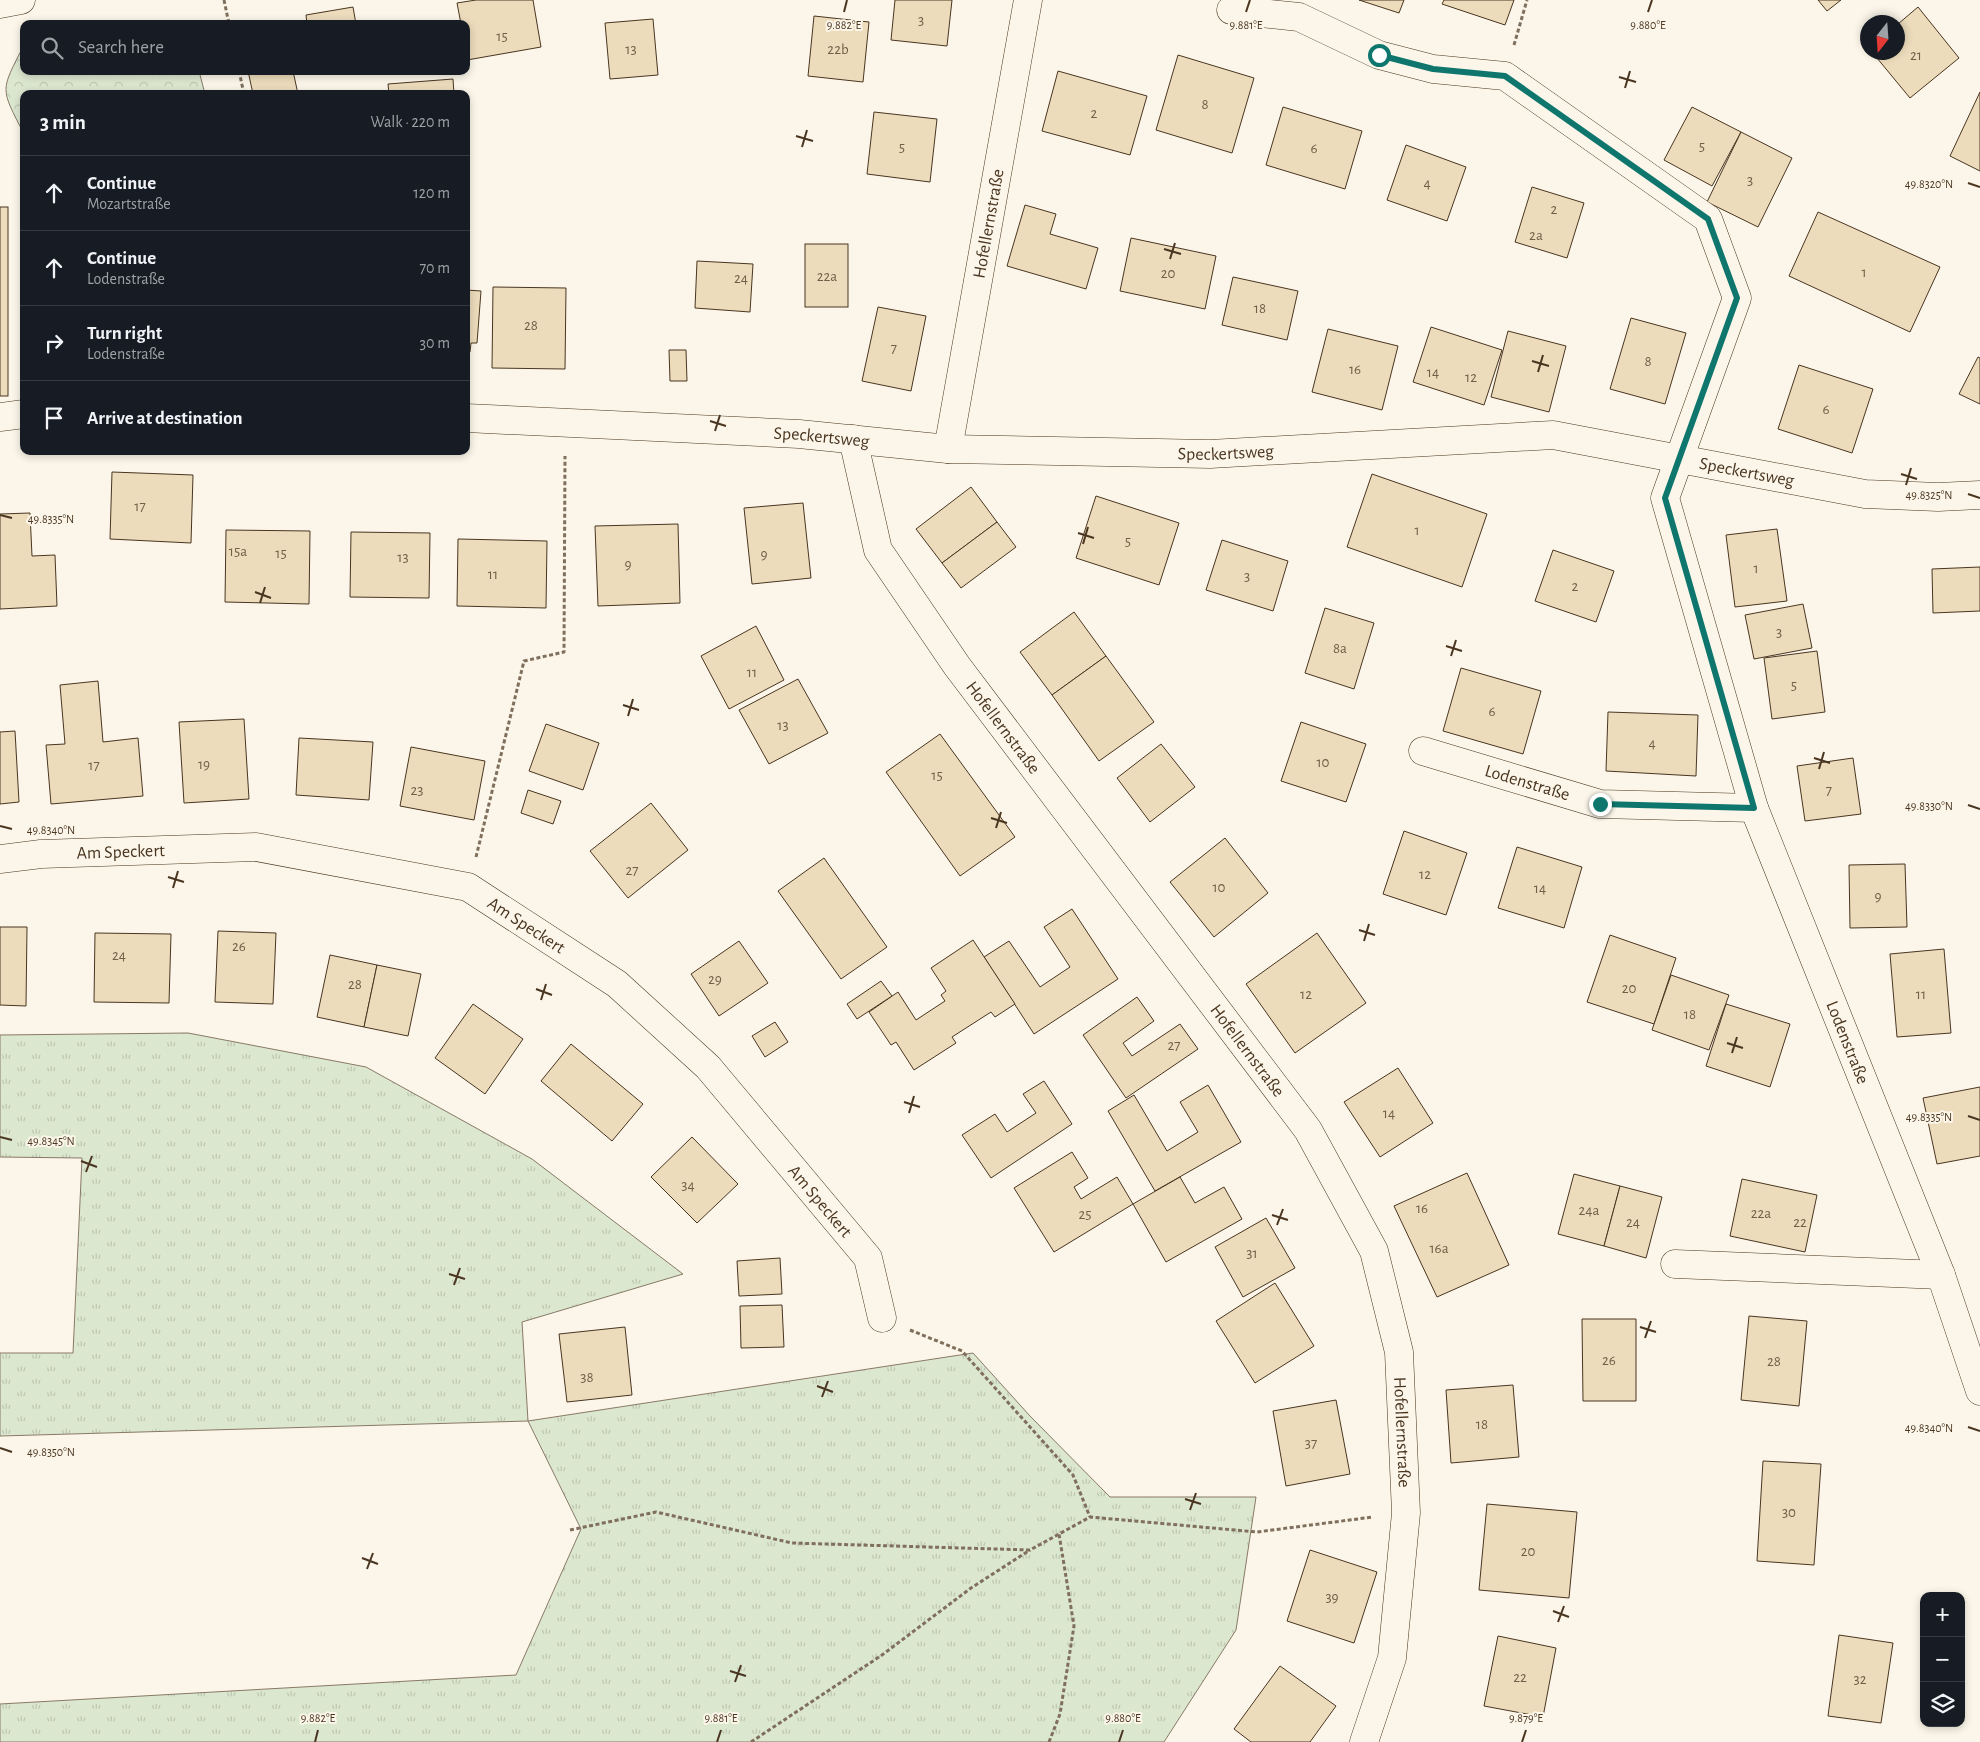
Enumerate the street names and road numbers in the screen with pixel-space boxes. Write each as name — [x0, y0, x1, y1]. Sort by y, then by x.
street label: Hofellernstraße — [971, 168, 1008, 280]
street label: Speckertsweg — [773, 425, 870, 451]
street label: Speckertsweg — [1178, 442, 1275, 464]
street label: Speckertsweg — [1698, 455, 1796, 490]
street label: Hofellernstraße — [962, 678, 1043, 778]
street label: Lodenstraße — [1483, 762, 1572, 804]
street label: Am Speckert — [76, 842, 165, 863]
street label: Am Speckert — [484, 894, 568, 958]
street label: Lodenstraße — [1822, 999, 1872, 1087]
street label: Hofellernstraße — [1206, 1001, 1288, 1101]
street label: Am Speckert — [784, 1162, 855, 1242]
street label: Hofellernstraße — [1390, 1376, 1413, 1488]

